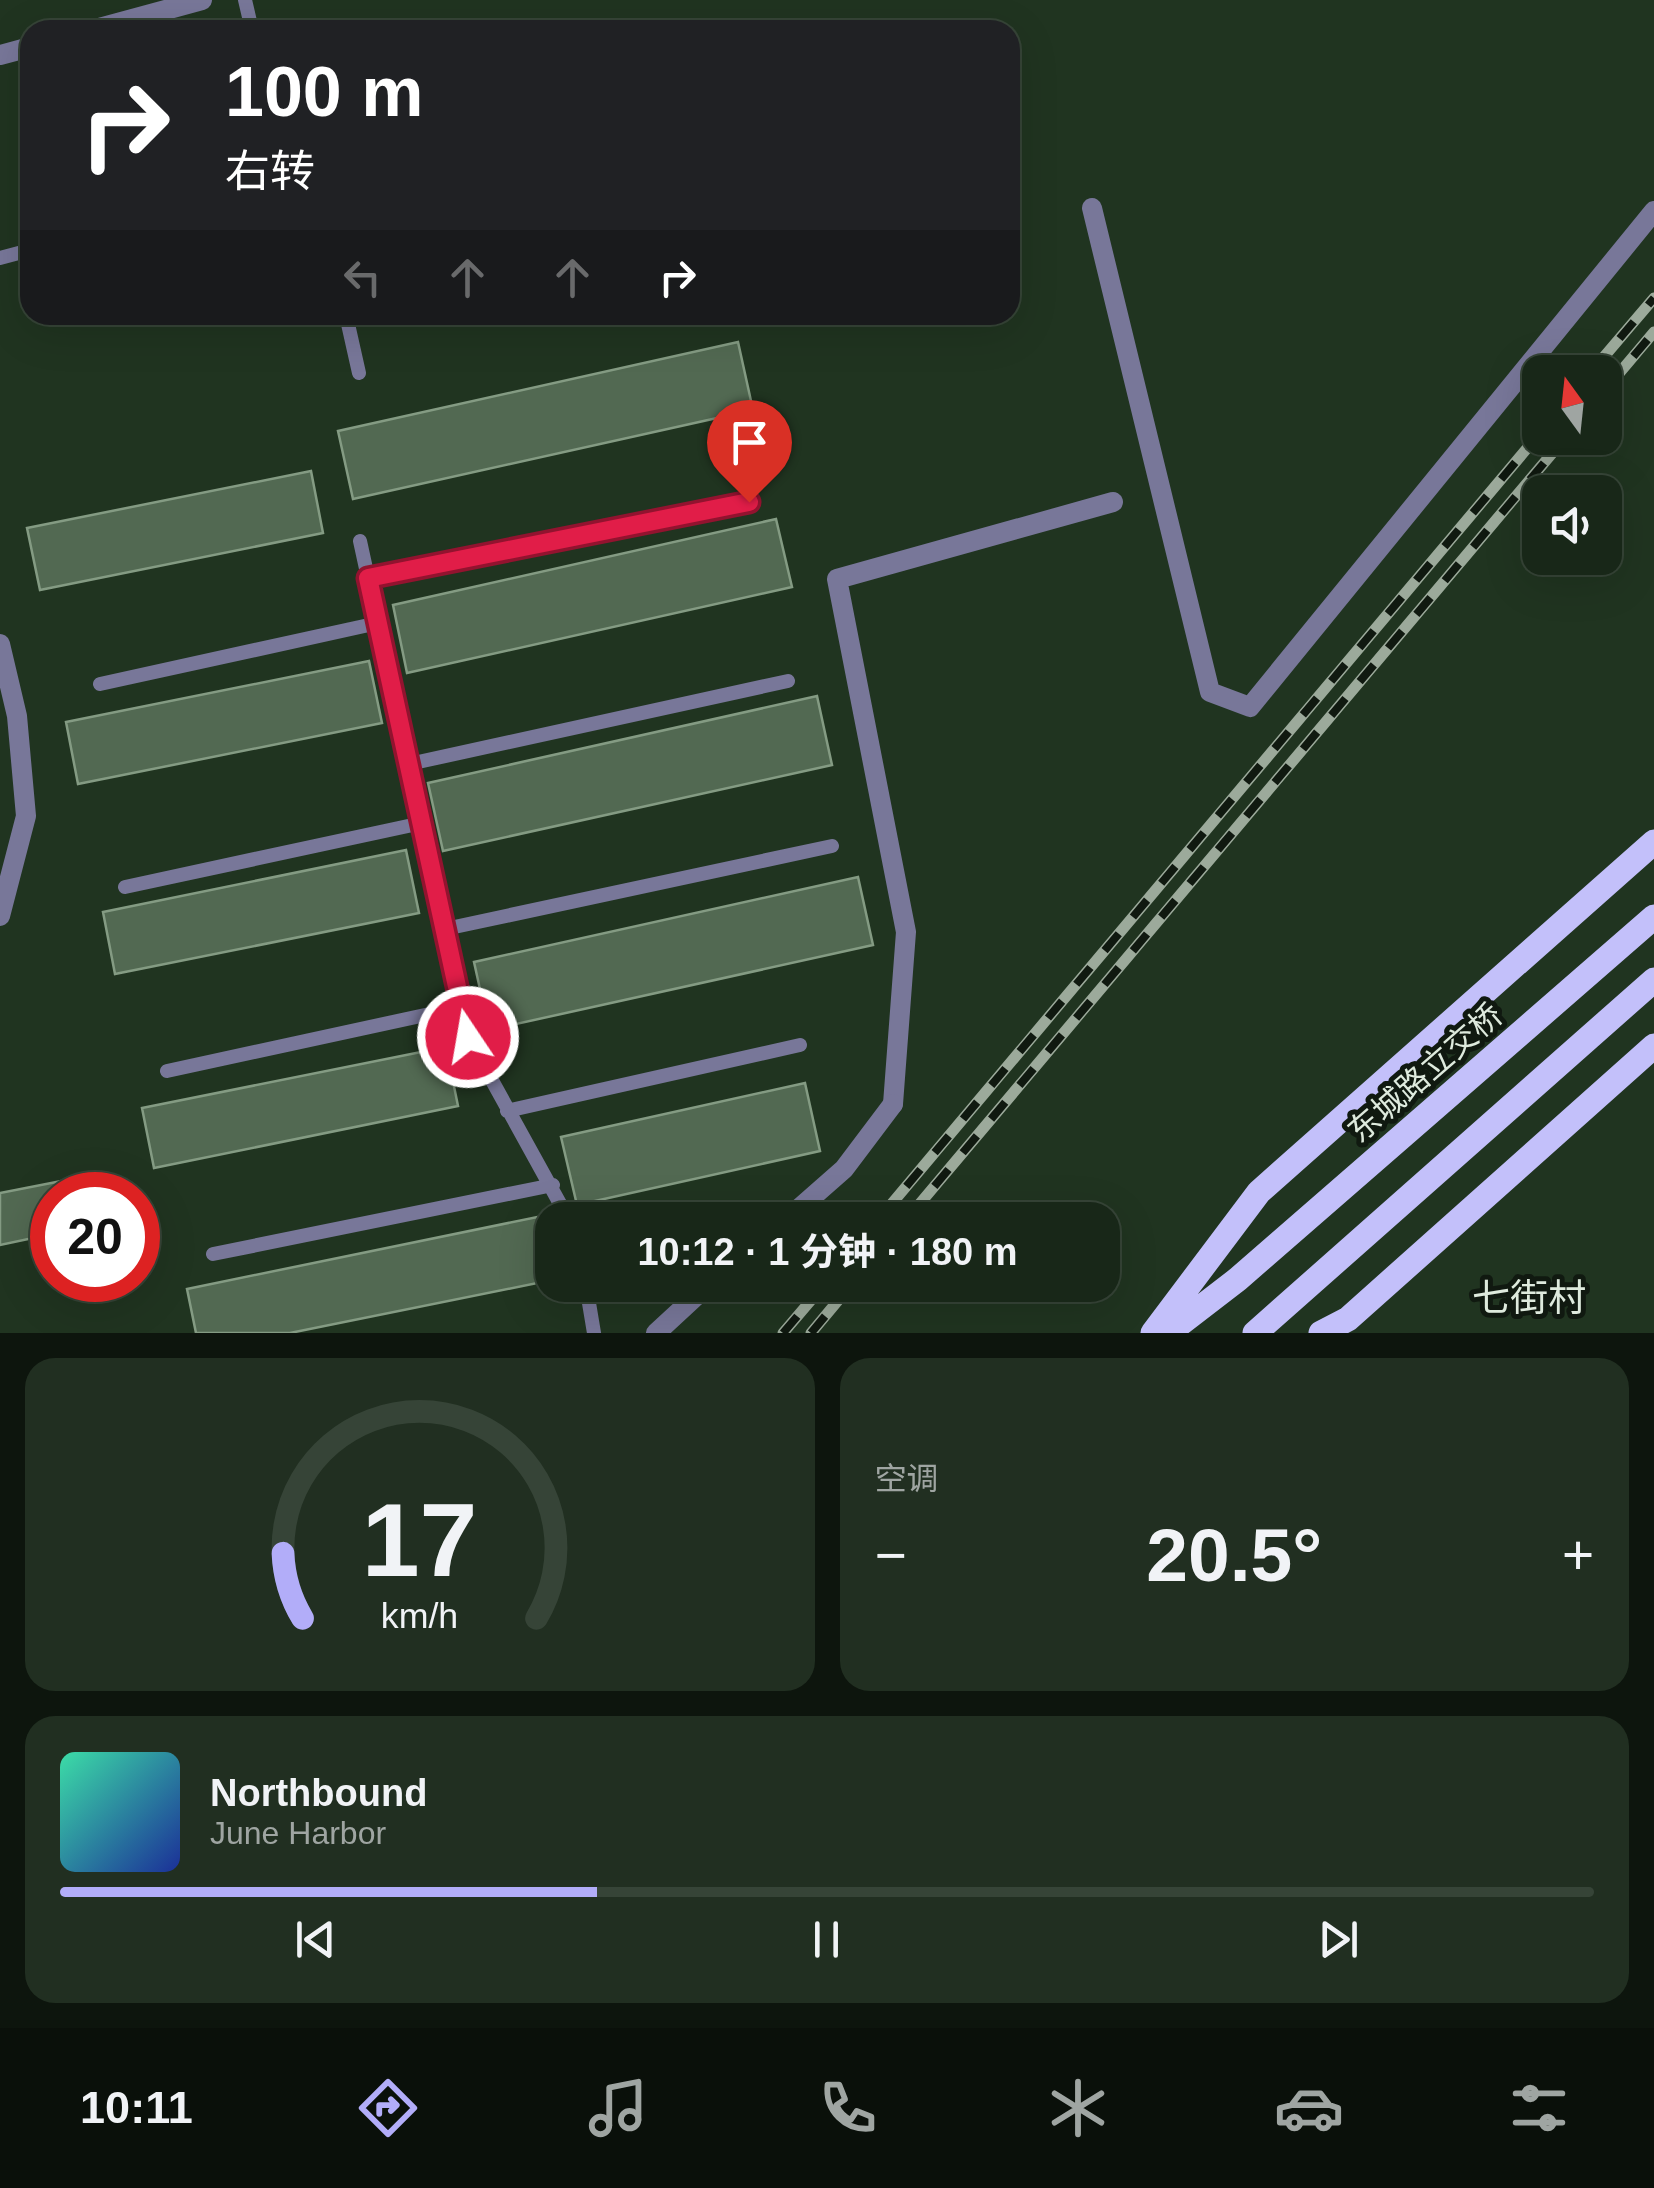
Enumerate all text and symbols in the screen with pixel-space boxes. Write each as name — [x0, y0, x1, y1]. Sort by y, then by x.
text: 100 m — [225, 53, 423, 131]
icon: right — [60, 60, 190, 190]
text: 右转 — [225, 146, 315, 197]
icon: left — [335, 250, 390, 305]
icon: ahead — [440, 250, 495, 305]
icon: ahead — [545, 250, 600, 305]
icon: right — [650, 250, 705, 305]
north arrow — [1522, 355, 1622, 455]
map controls — [1522, 355, 1622, 575]
pin — [707, 400, 792, 503]
icon: arrive — [722, 415, 777, 470]
button: sound — [1522, 475, 1622, 575]
position arrow — [416, 985, 520, 1089]
street label: 东城路立交桥 — [1341, 996, 1509, 1150]
speed limit sign: 20 — [30, 1172, 160, 1302]
text: 10:12 · 1 分钟 · 180 m — [637, 1231, 1018, 1273]
district label: 七街村 — [1472, 1277, 1586, 1319]
text: 空调 — [875, 1461, 939, 1497]
text: 17 — [362, 1482, 478, 1598]
text: 20.5° — [1146, 1513, 1322, 1597]
text: − — [875, 1524, 907, 1586]
text: + — [1562, 1524, 1594, 1586]
text: km/h — [381, 1596, 458, 1636]
text: Northbound — [210, 1772, 427, 1814]
text: June Harbor — [210, 1815, 386, 1851]
icon: previous — [288, 1912, 343, 1967]
icon: pause — [799, 1912, 854, 1967]
icon: next — [1311, 1912, 1366, 1967]
icon: directions — [353, 2073, 423, 2143]
icon: music — [583, 2073, 653, 2143]
icon: phone — [813, 2073, 883, 2143]
icon: climate — [1043, 2073, 1113, 2143]
icon: car — [1274, 2073, 1344, 2143]
icon: filters — [1504, 2073, 1574, 2143]
text: 10:11 — [80, 2082, 193, 2133]

